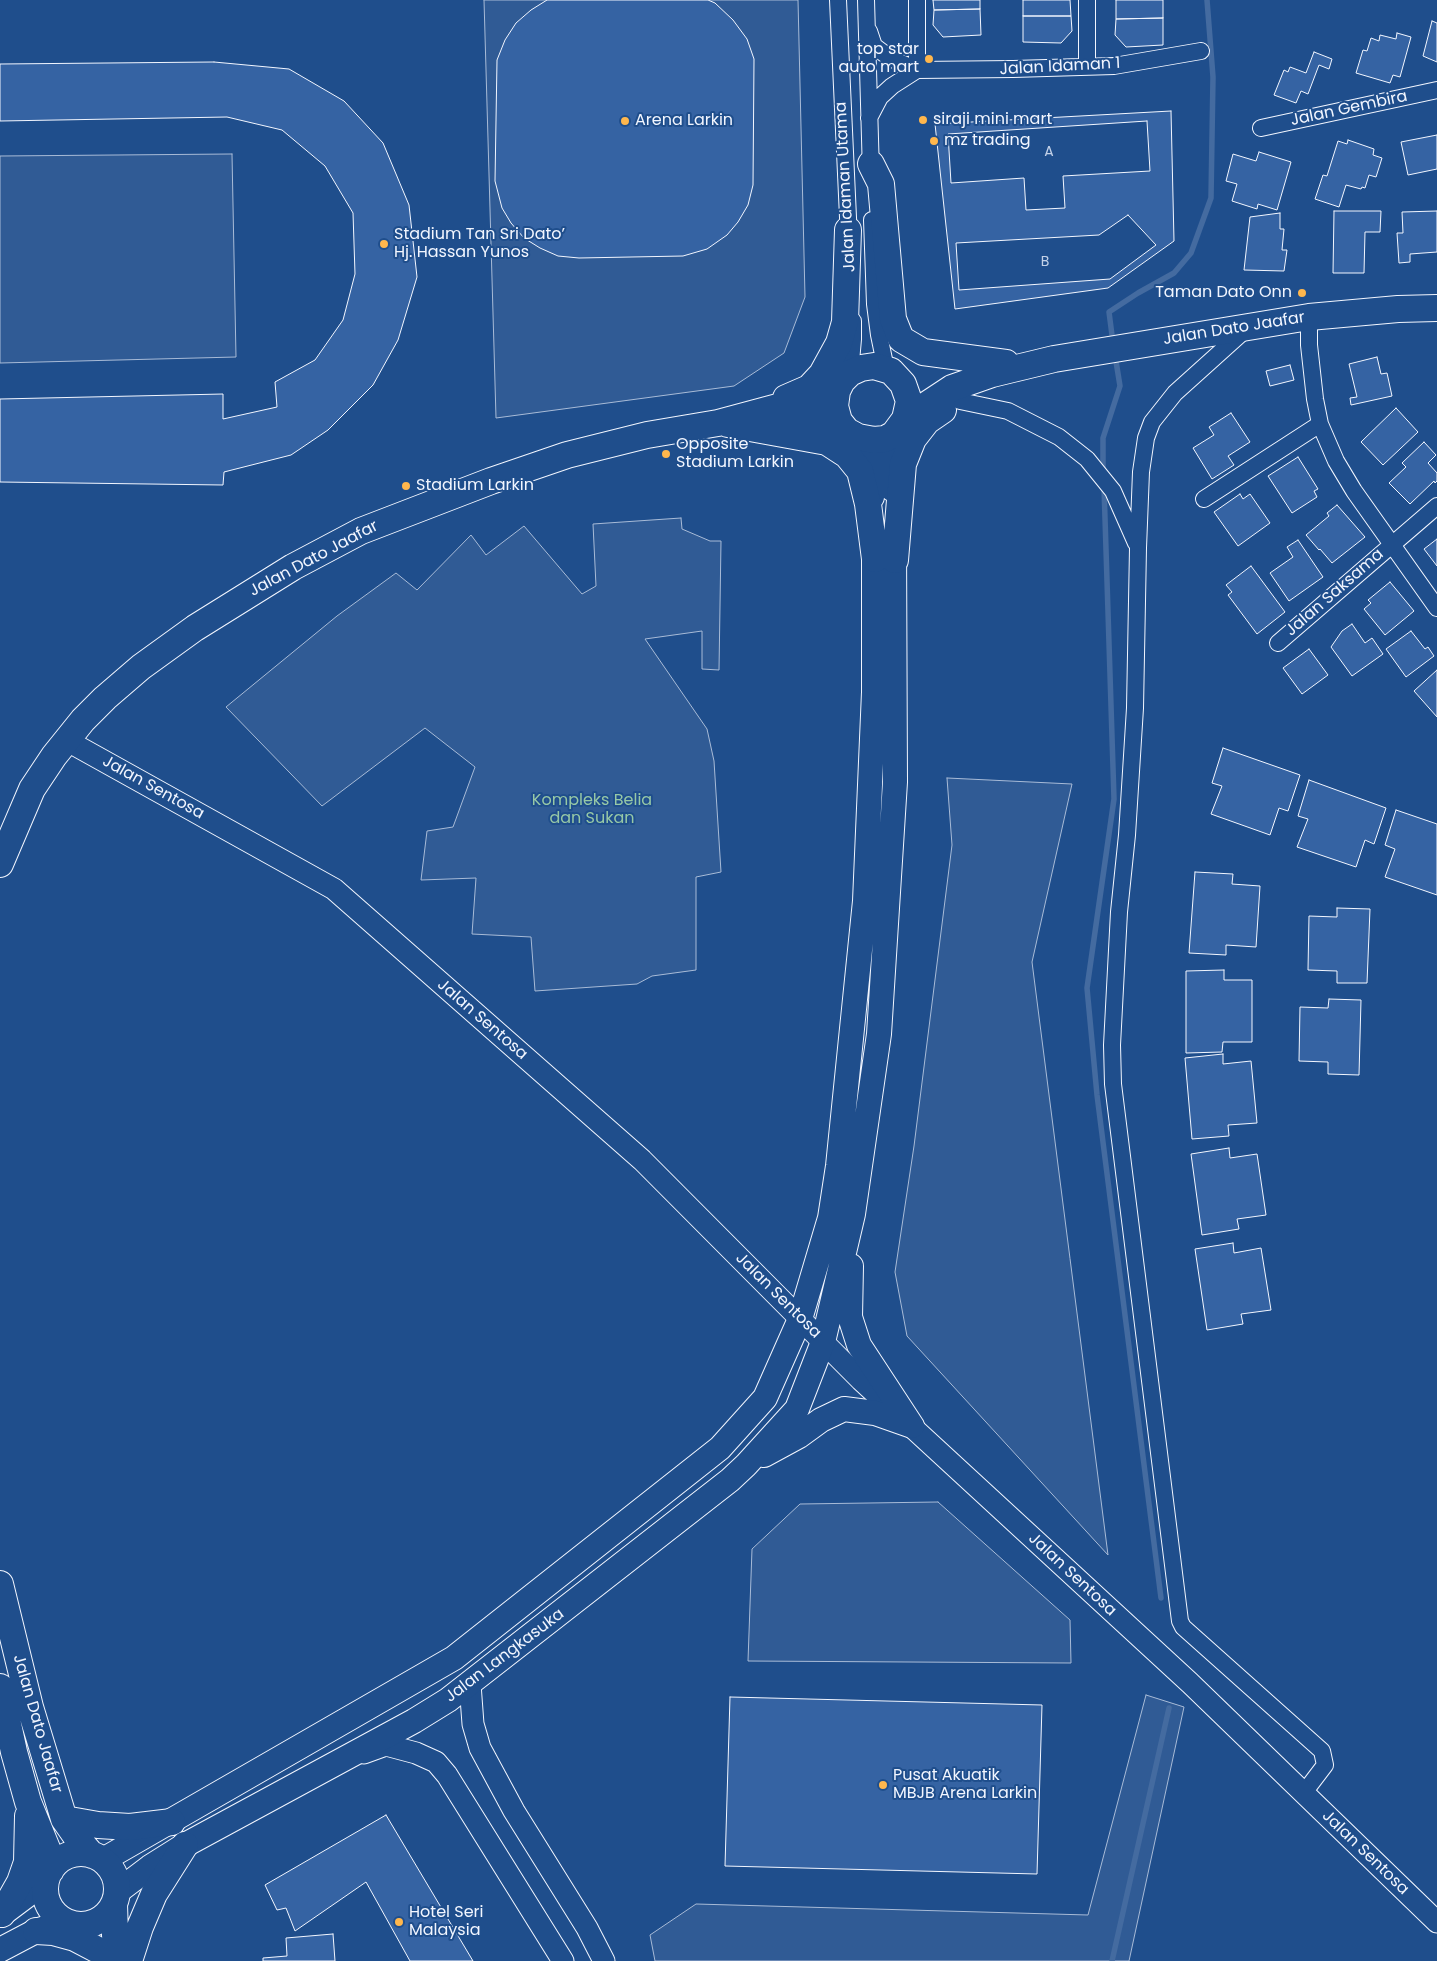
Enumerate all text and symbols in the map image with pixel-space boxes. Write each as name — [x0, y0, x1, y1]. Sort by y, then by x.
place label: top star auto mart — [839, 40, 919, 78]
marker: top star auto mart — [923, 53, 935, 65]
street label: Jalan Idaman 1 — [999, 54, 1121, 80]
street label: Jalan Gembira — [1289, 87, 1409, 131]
street label: Jalan Idaman Utama — [832, 101, 860, 273]
place label: siraji mini mart — [933, 110, 1052, 130]
place label: Arena Larkin — [635, 111, 733, 131]
marker: siraji mini mart — [917, 114, 929, 126]
marker: Arena Larkin — [619, 115, 631, 127]
place label: mz trading — [944, 131, 1030, 151]
marker: mz trading — [928, 135, 940, 147]
house number: A — [1044, 144, 1054, 160]
place label: Stadium Tan Sri Dato’ Hj. Hassan Yunos — [394, 225, 565, 263]
marker: Stadium Tan Sri Dato’ Hj. Hassan Yunos — [378, 238, 390, 250]
house number: B — [1041, 254, 1049, 270]
place label: Taman Dato Onn — [1155, 283, 1292, 303]
marker: Taman Dato Onn — [1296, 287, 1308, 299]
street label: Jalan Dato Jaafar — [1162, 308, 1306, 350]
place label: Opposite Stadium Larkin — [676, 435, 794, 473]
marker: Opposite Stadium Larkin — [660, 448, 672, 460]
place label: Stadium Larkin — [416, 476, 534, 496]
marker: Stadium Larkin — [400, 480, 412, 492]
street label: Jalan Dato Jaafar — [246, 517, 382, 601]
street label: Jalan Saksama — [1282, 545, 1388, 641]
street label: Jalan Sentosa — [99, 752, 207, 824]
park label: Kompleks Belia dan Sukan — [532, 791, 652, 829]
street label: Jalan Sentosa — [433, 976, 531, 1064]
street label: Jalan Sentosa — [731, 1249, 825, 1343]
street label: Jalan Sentosa — [1024, 1529, 1120, 1621]
street label: Jalan Langkasuka — [442, 1605, 568, 1707]
street label: Jalan Dato Jaafar — [8, 1653, 66, 1795]
place label: Pusat Akuatik MBJB Arena Larkin — [893, 1766, 1037, 1804]
marker: Pusat Akuatik MBJB Arena Larkin — [877, 1779, 889, 1791]
street label: Jalan Sentosa — [1318, 1807, 1412, 1899]
place label: Hotel Seri Malaysia — [409, 1903, 483, 1941]
marker: Hotel Seri Malaysia — [393, 1916, 405, 1928]

